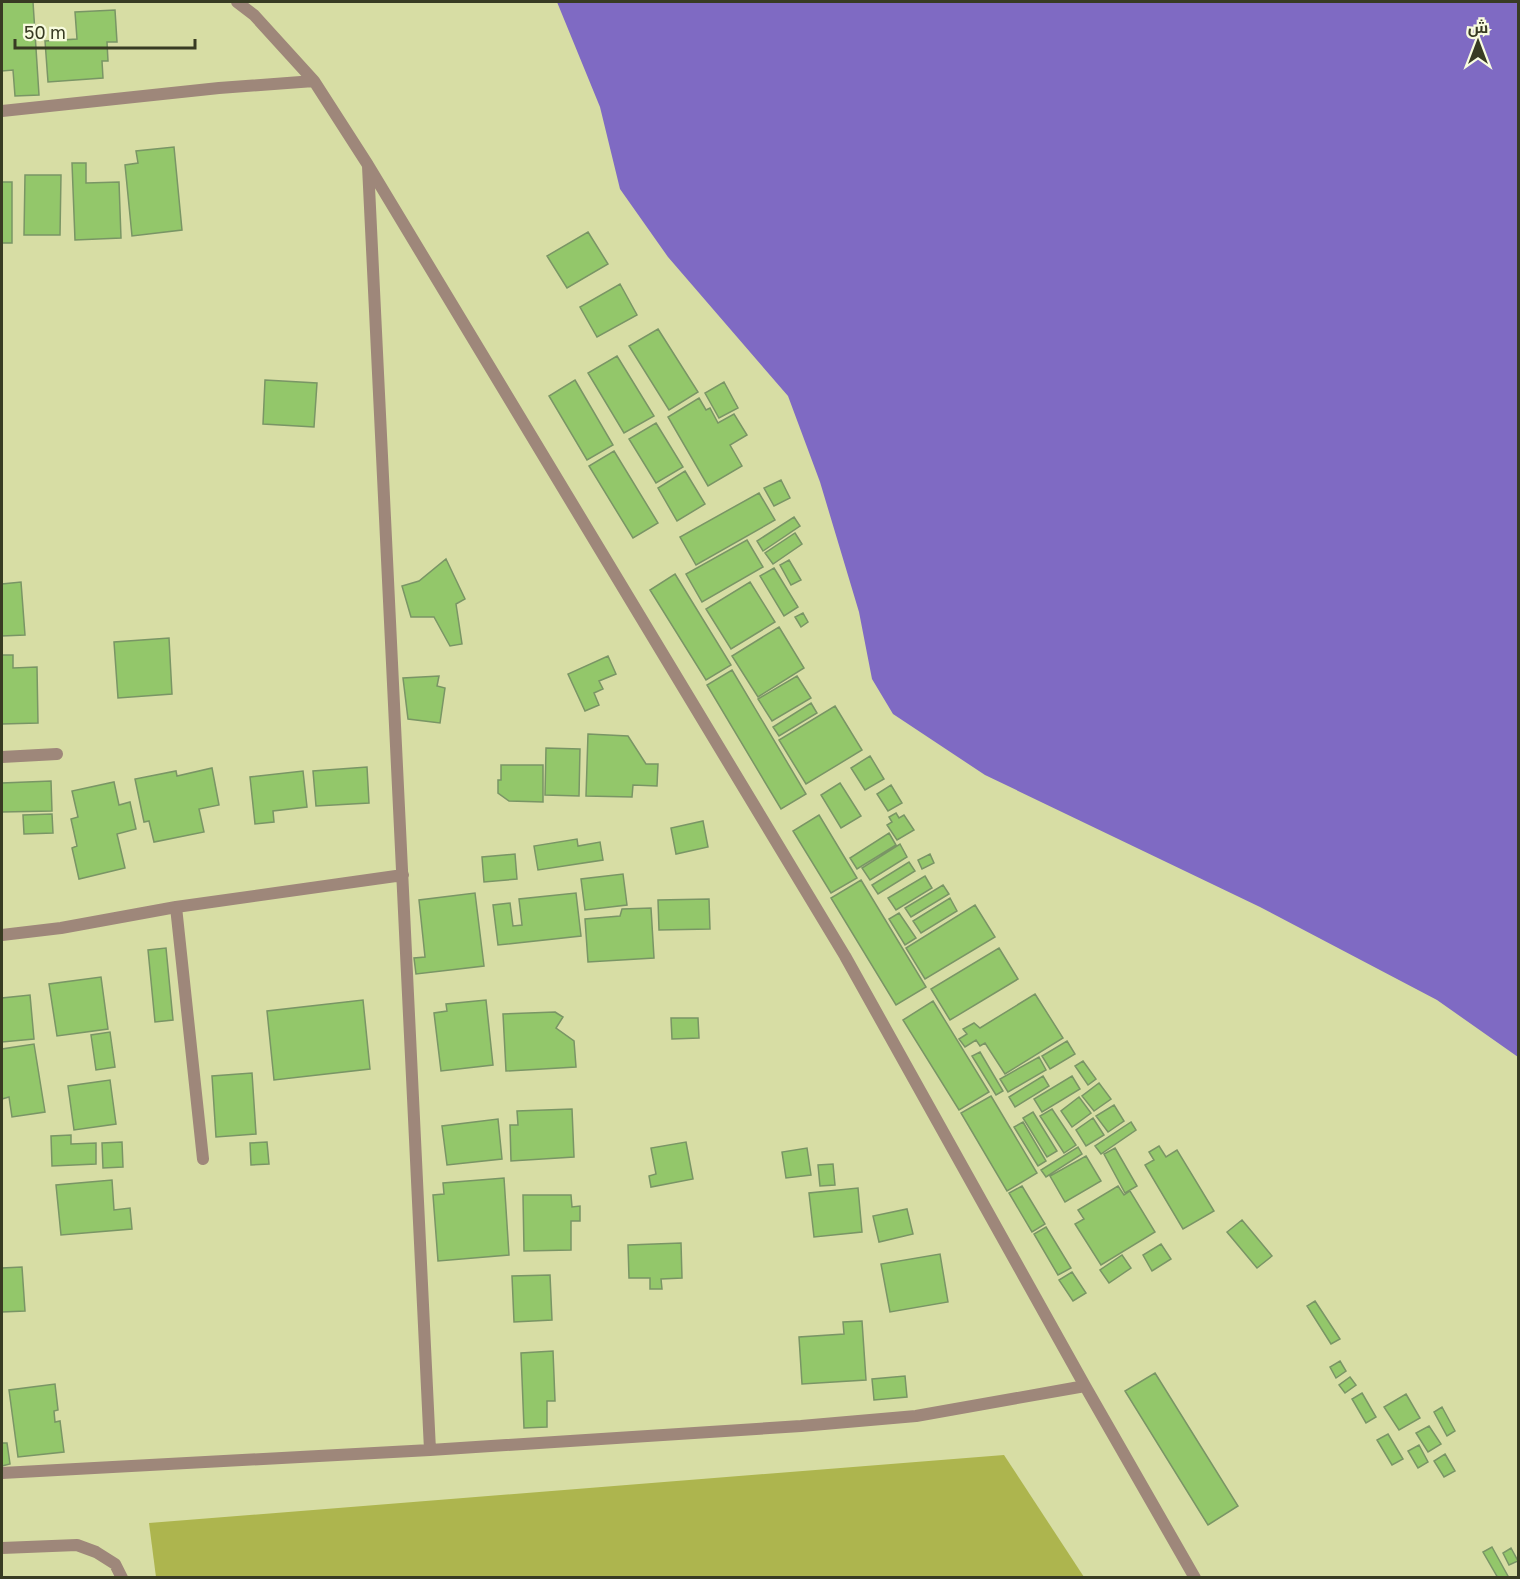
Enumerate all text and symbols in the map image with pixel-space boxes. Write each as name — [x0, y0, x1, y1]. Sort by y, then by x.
scale bar — [15, 12, 195, 50]
north arrow — [1448, 12, 1508, 72]
text: ش — [1468, 17, 1488, 37]
text: 50 m — [24, 21, 66, 43]

